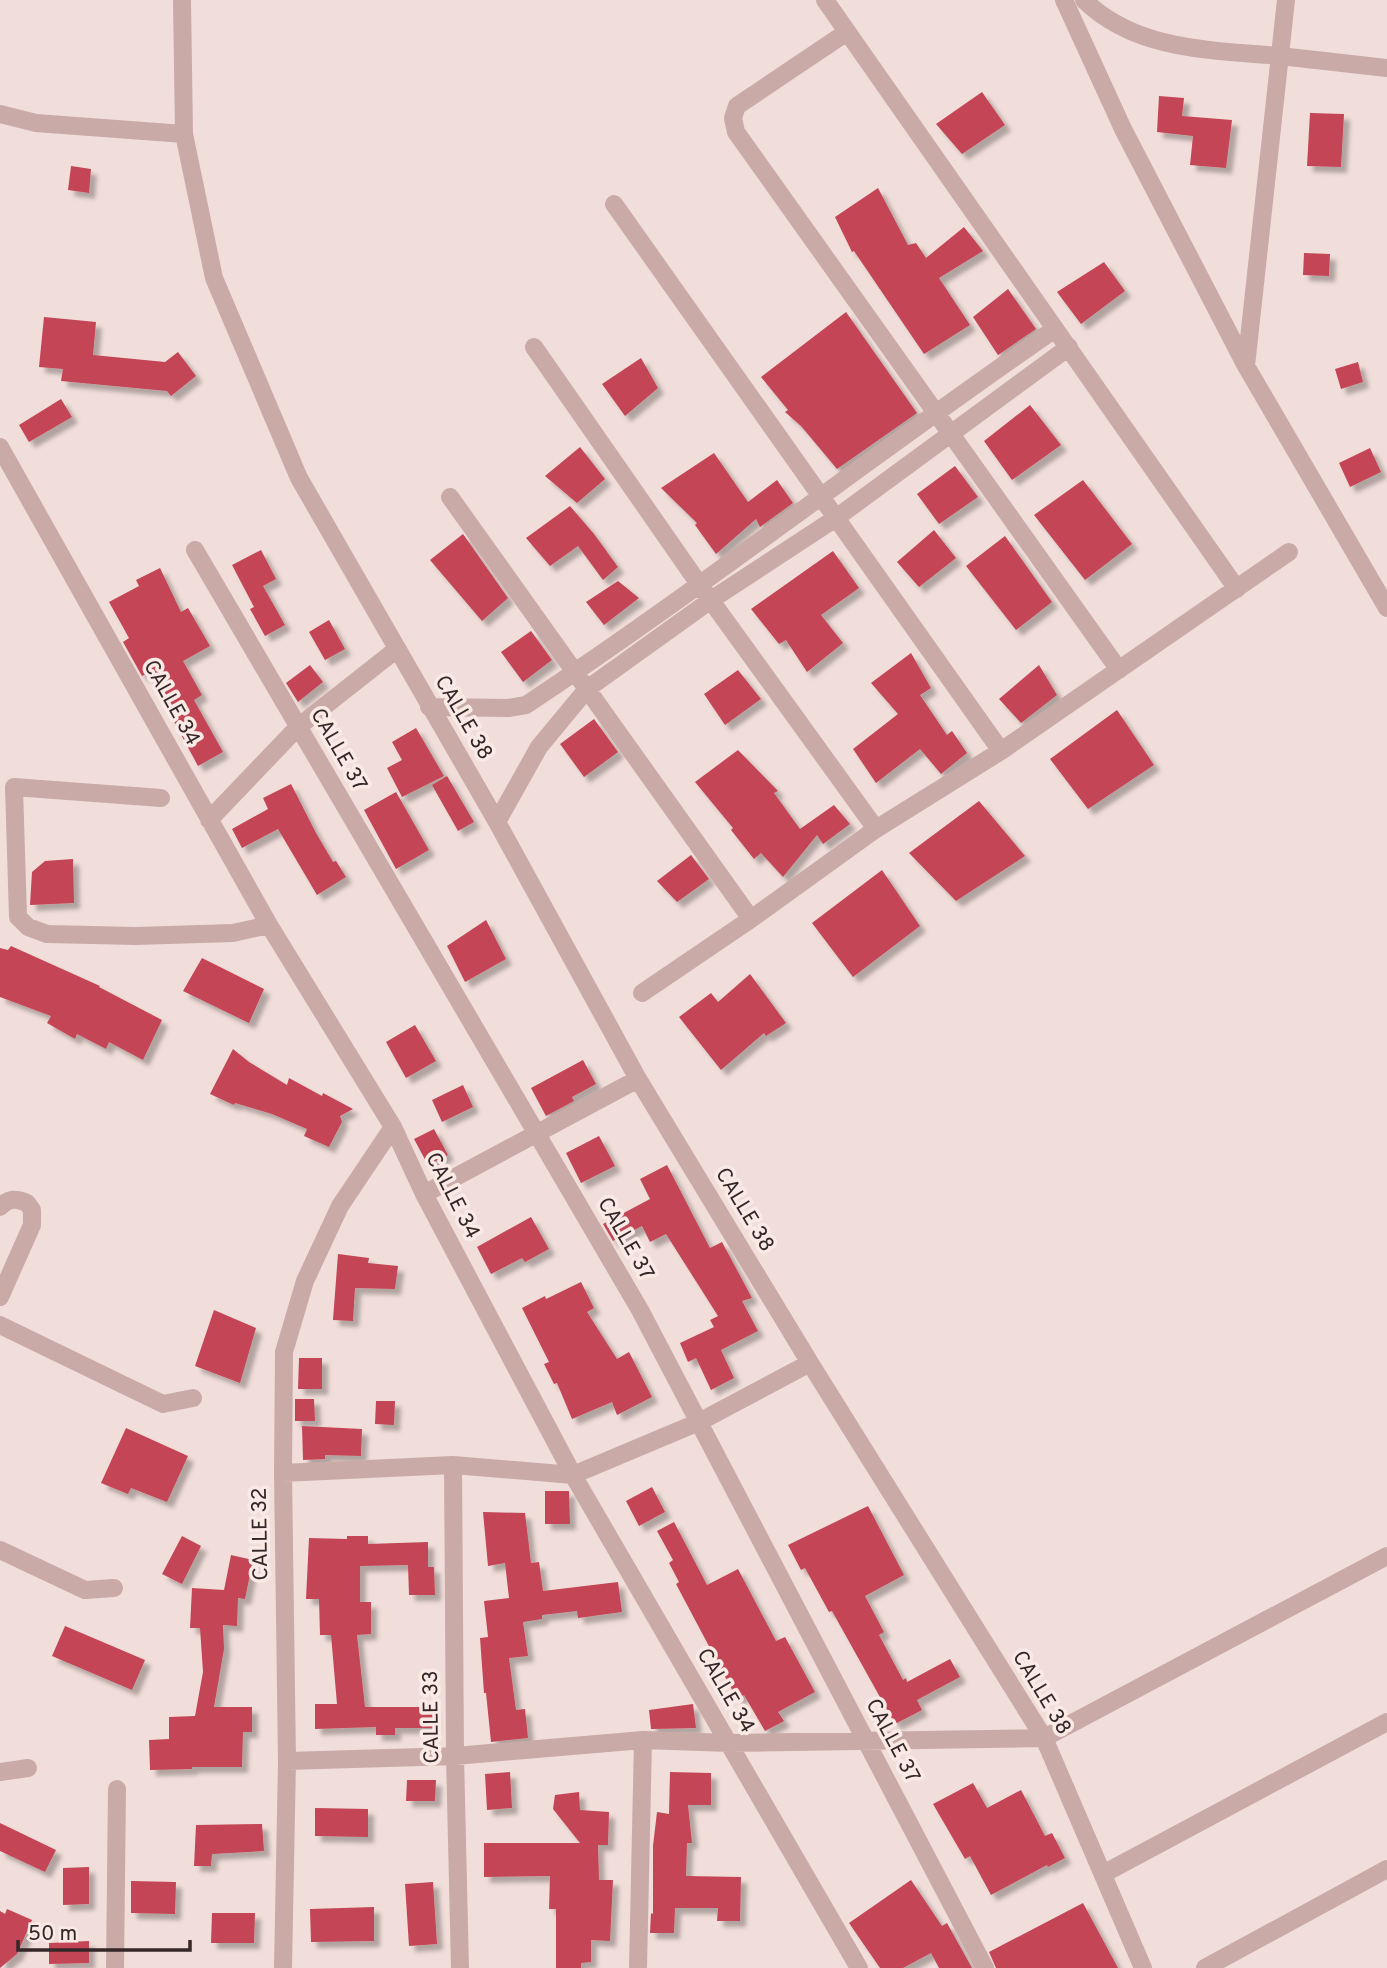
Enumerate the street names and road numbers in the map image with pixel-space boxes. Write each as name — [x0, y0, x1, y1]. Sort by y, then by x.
street label: CALLE 34 — [136, 655, 206, 751]
street label: CALLE 38 — [428, 671, 498, 765]
street label: CALLE 37 — [303, 704, 373, 796]
street label: CALLE 34 — [419, 1148, 485, 1244]
street label: CALLE 38 — [708, 1163, 780, 1257]
street label: CALLE 37 — [590, 1193, 660, 1285]
street label: CALLE 32 — [247, 1487, 275, 1581]
street label: CALLE 34 — [690, 1644, 760, 1738]
street label: CALLE 38 — [1005, 1646, 1077, 1740]
street label: CALLE 33 — [418, 1670, 446, 1764]
street label: CALLE 37 — [859, 1694, 925, 1788]

